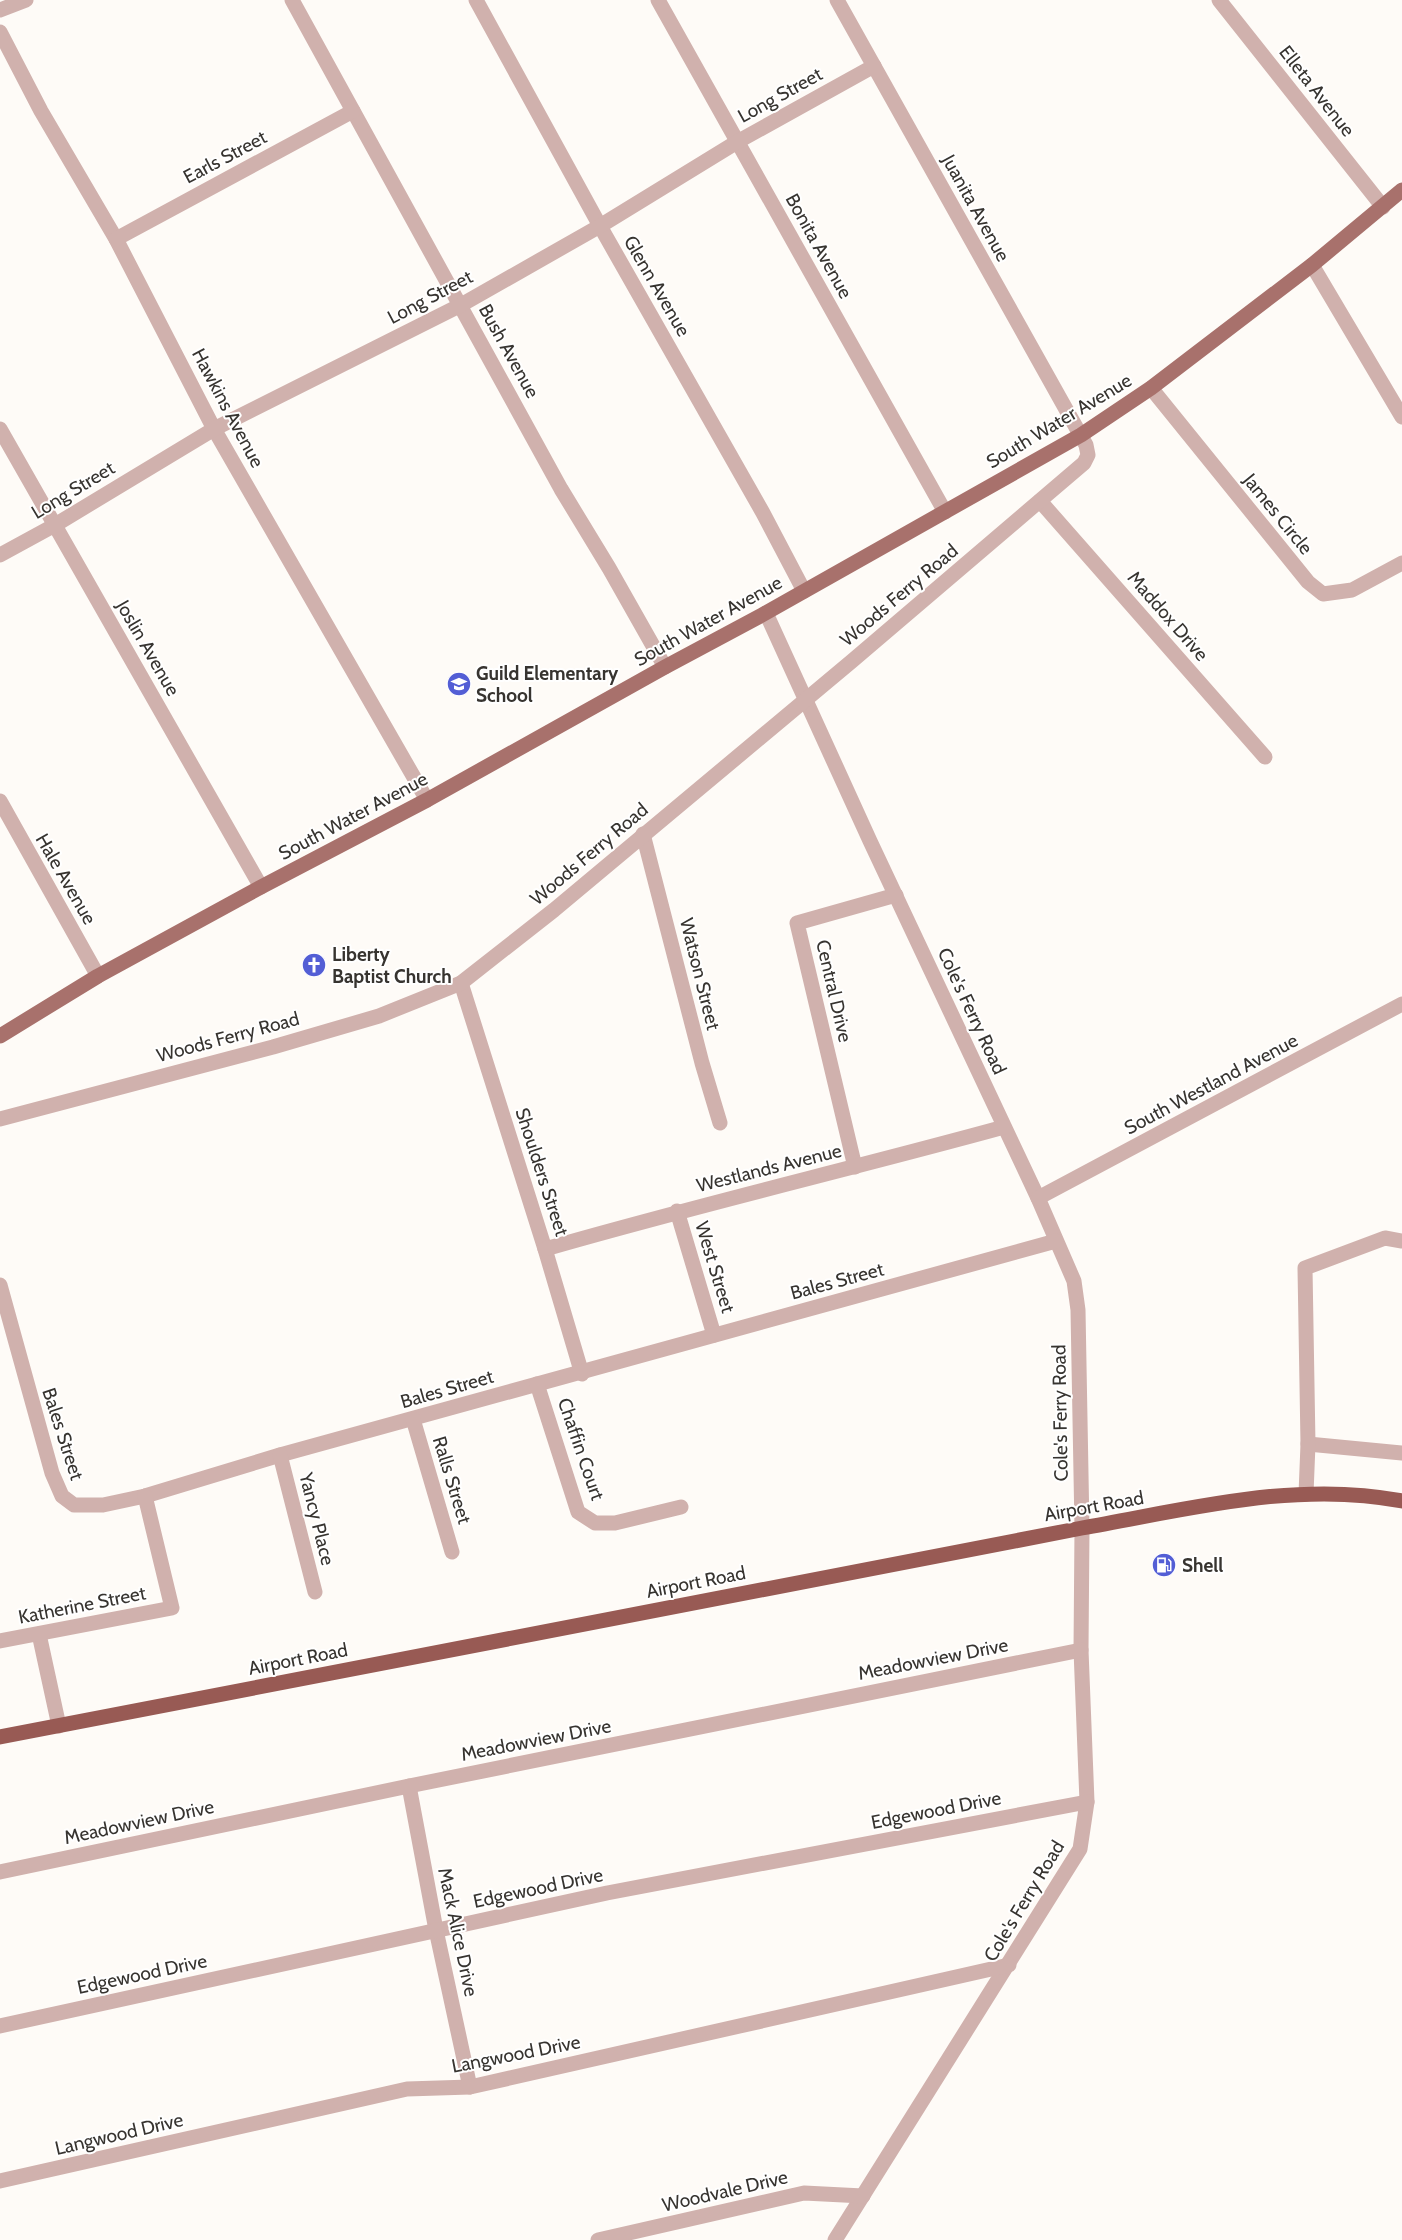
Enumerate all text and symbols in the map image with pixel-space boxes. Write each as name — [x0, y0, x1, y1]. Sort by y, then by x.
street label: Elleta Avenue — [1274, 41, 1360, 141]
street label: Long Street — [734, 62, 827, 128]
street label: Earls Street — [179, 125, 271, 189]
street label: Juanita Avenue — [937, 150, 1015, 266]
street label: Bonita Avenue — [781, 189, 857, 303]
street label: Glenn Avenue — [619, 232, 695, 341]
street label: Long Street — [384, 265, 477, 329]
street label: Bush Avenue — [474, 300, 544, 402]
street label: Hawkins Avenue — [187, 345, 269, 472]
street label: South Water Avenue — [982, 368, 1136, 473]
street label: Long Street — [27, 456, 119, 524]
street label: James Circle — [1238, 468, 1318, 559]
street label: Woods Ferry Road — [835, 539, 963, 651]
street label: Maddox Drive — [1123, 566, 1213, 666]
street label: South Water Avenue — [630, 571, 786, 671]
street label: Joslin Avenue — [111, 595, 185, 700]
place label: Guild Elementary School — [476, 662, 619, 707]
school or university icon: Guild Elementary School — [446, 671, 472, 697]
street label: South Water Avenue — [275, 767, 432, 865]
street label: Woods Ferry Road — [525, 798, 653, 910]
street label: Hale Avenue — [31, 830, 101, 929]
street label: Watson Street — [675, 916, 725, 1033]
street label: Central Drive — [811, 938, 857, 1045]
place label: Liberty Baptist Church — [332, 943, 452, 988]
street label: Cole's Ferry Road — [933, 944, 1011, 1078]
church icon: Liberty Baptist Church — [301, 952, 327, 978]
street label: Woods Ferry Road — [154, 1007, 302, 1067]
street label: South Westland Avenue — [1120, 1028, 1302, 1139]
street label: Shoulders Street — [510, 1105, 574, 1240]
street label: Westlands Avenue — [694, 1139, 844, 1197]
street label: West Street — [690, 1219, 740, 1316]
street label: Bales Street — [788, 1257, 887, 1304]
street label: Cole's Ferry Road — [1047, 1344, 1073, 1482]
street label: Bales Street — [398, 1365, 497, 1413]
street label: Bales Street — [37, 1385, 89, 1484]
street label: Chaffin Court — [553, 1395, 609, 1504]
street label: Ralls Street — [428, 1433, 476, 1527]
street label: Yancy Place — [294, 1469, 340, 1568]
street label: Airport Road — [1042, 1486, 1146, 1526]
fuel station icon: Shell — [1151, 1552, 1177, 1578]
place label: Shell — [1182, 1554, 1223, 1577]
street label: Airport Road — [644, 1561, 748, 1603]
street label: Katherine Street — [16, 1581, 148, 1629]
street label: Meadowview Drive — [856, 1633, 1010, 1685]
street label: Airport Road — [246, 1638, 350, 1680]
street label: Meadowview Drive — [459, 1714, 613, 1766]
street label: Edgewood Drive — [869, 1786, 1003, 1834]
street label: Meadowview Drive — [62, 1795, 216, 1849]
street label: Cole's Ferry Road — [979, 1836, 1069, 1966]
street label: Edgewood Drive — [471, 1863, 605, 1913]
street label: Mack Alice Drive — [433, 1866, 483, 1999]
street label: Edgewood Drive — [75, 1949, 209, 1999]
street label: Langwood Drive — [450, 2030, 583, 2078]
street label: Langwood Drive — [53, 2108, 186, 2160]
street label: Woodvale Drive — [660, 2165, 790, 2217]

